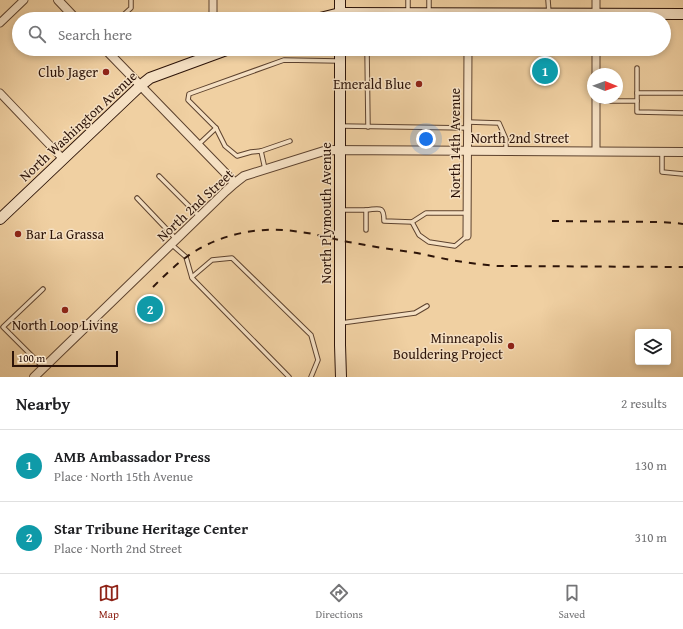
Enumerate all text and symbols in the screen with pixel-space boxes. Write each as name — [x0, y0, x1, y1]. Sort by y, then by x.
search box — [12, 12, 671, 56]
icon: search — [26, 23, 48, 45]
text: Search here — [58, 24, 132, 45]
pin: 1 — [532, 56, 558, 86]
place label: Club Jager — [38, 62, 98, 82]
street label: North Washington Avenue — [15, 66, 142, 186]
marker: Club Jager — [101, 67, 111, 77]
north arrow — [587, 68, 623, 104]
place label: Emerald Blue — [333, 74, 411, 94]
marker: Emerald Blue — [414, 79, 424, 89]
street label: North 14th Avenue — [445, 87, 465, 198]
street label: North 2nd Street — [471, 128, 569, 148]
your location — [416, 129, 436, 149]
street label: North Plymouth Avenue — [316, 142, 336, 284]
street label: North 2nd Street — [152, 164, 238, 246]
place label: Bar La Grassa — [26, 224, 105, 244]
marker: Bar La Grassa — [13, 229, 23, 239]
pin: 2 — [137, 294, 163, 324]
marker: North Loop Living — [60, 305, 70, 315]
place label: North Loop Living — [12, 315, 118, 335]
place label: Minneapolis Bouldering Project — [393, 328, 503, 364]
map controls — [635, 329, 671, 365]
button: layers — [635, 329, 671, 365]
marker: Minneapolis Bouldering Project — [506, 341, 516, 351]
scale bar — [12, 349, 118, 368]
text: 100 m — [18, 350, 45, 366]
text: Nearby — [16, 391, 70, 416]
text: 2 results — [621, 394, 667, 413]
text: AMB Ambassador Press — [54, 446, 210, 467]
text: 1 — [26, 456, 32, 475]
text: 130 m — [635, 456, 667, 475]
text: Place · North 15th Avenue — [54, 467, 193, 486]
text: Star Tribune Heritage Center — [54, 518, 248, 539]
text: 2 — [26, 528, 32, 547]
text: 310 m — [635, 528, 667, 547]
text: Place · North 2nd Street — [54, 539, 182, 558]
tab: Map — [98, 582, 120, 622]
tab: Directions — [316, 582, 363, 622]
tab: Saved — [558, 582, 585, 622]

